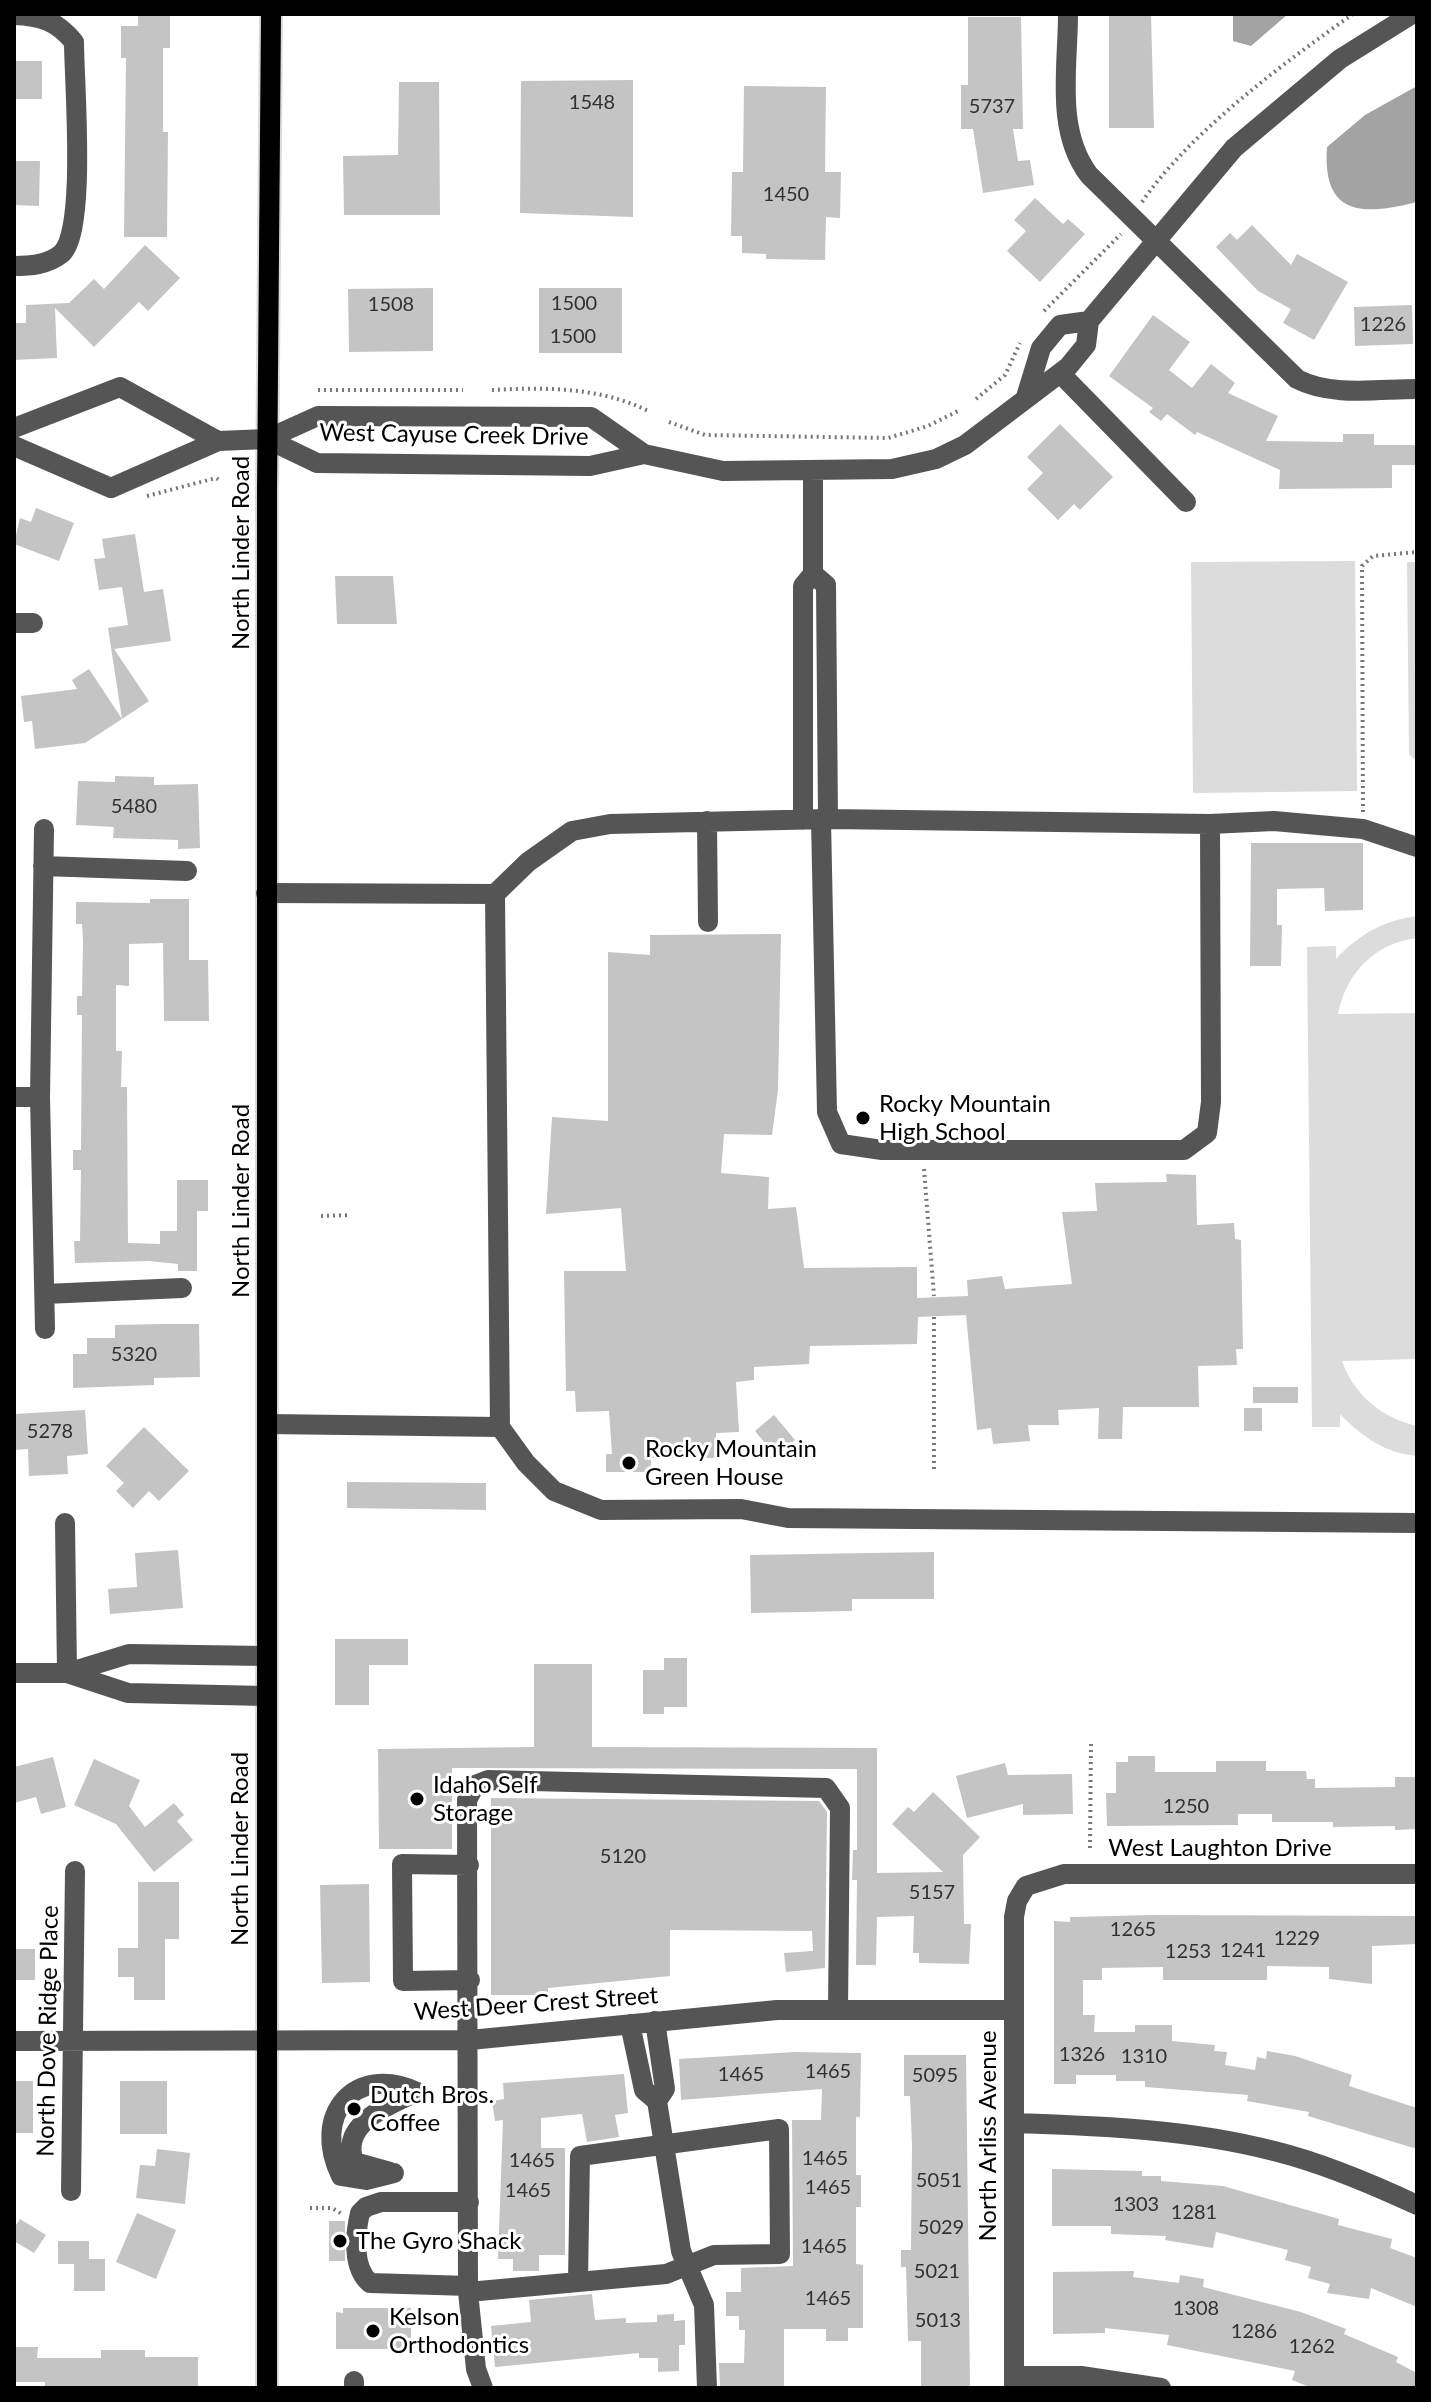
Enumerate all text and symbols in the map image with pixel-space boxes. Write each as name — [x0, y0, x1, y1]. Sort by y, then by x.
house number: 1548 — [569, 91, 615, 115]
house number: 5737 — [969, 95, 1015, 119]
house number: 1450 — [763, 183, 809, 207]
house number: 1500 — [551, 292, 597, 316]
house number: 1508 — [368, 293, 414, 317]
house number: 1226 — [1360, 313, 1406, 337]
house number: 1500 — [550, 325, 596, 349]
street label: West Cayuse Creek Drive — [319, 418, 589, 452]
street label: North Linder Road — [227, 456, 255, 650]
house number: 5480 — [111, 795, 157, 819]
place label: Rocky Mountain High School — [879, 1090, 1051, 1146]
street label: North Linder Road — [227, 1104, 255, 1298]
marker: Rocky Mountain High School — [854, 1109, 872, 1127]
house number: 5320 — [111, 1343, 157, 1367]
house number: 5278 — [27, 1420, 73, 1444]
place label: Rocky Mountain Green House — [645, 1435, 817, 1491]
marker: Rocky Mountain Green House — [620, 1454, 638, 1472]
street label: North Linder Road — [226, 1752, 254, 1946]
place label: Idaho Self Storage — [433, 1771, 538, 1827]
marker: Idaho Self Storage — [408, 1790, 426, 1808]
house number: 1250 — [1163, 1795, 1209, 1819]
street label: West Laughton Drive — [1108, 1834, 1332, 1862]
house number: 5120 — [600, 1845, 646, 1869]
house number: 5157 — [909, 1881, 955, 1905]
street label: North Dove Ridge Place — [31, 1905, 65, 2157]
house number: 1265 — [1110, 1918, 1156, 1942]
house number: 1229 — [1274, 1927, 1320, 1951]
house number: 1241 — [1220, 1939, 1266, 1963]
house number: 1253 — [1165, 1940, 1211, 1964]
street label: West Deer Crest Street — [413, 1981, 659, 2027]
street label: North Arliss Avenue — [974, 2030, 1002, 2242]
house number: 1326 — [1059, 2043, 1105, 2067]
house number: 1310 — [1121, 2045, 1167, 2069]
house number: 1465 — [805, 2060, 851, 2084]
house number: 1465 — [718, 2063, 764, 2087]
house number: 5095 — [912, 2064, 958, 2088]
place label: Dutch Bros. Coffee — [370, 2081, 494, 2137]
marker: Dutch Bros. Coffee — [345, 2100, 363, 2118]
house number: 1465 — [802, 2147, 848, 2171]
house number: 1465 — [509, 2149, 555, 2173]
house number: 5051 — [916, 2169, 962, 2193]
house number: 1465 — [805, 2176, 851, 2200]
house number: 1465 — [505, 2179, 551, 2203]
house number: 1303 — [1113, 2193, 1159, 2217]
house number: 1281 — [1171, 2201, 1217, 2225]
house number: 5029 — [918, 2216, 964, 2240]
place label: The Gyro Shack — [356, 2227, 521, 2255]
marker: The Gyro Shack — [331, 2232, 349, 2250]
house number: 1465 — [801, 2235, 847, 2259]
house number: 5021 — [914, 2260, 960, 2284]
house number: 1465 — [805, 2287, 851, 2311]
house number: 1308 — [1173, 2297, 1219, 2321]
place label: Kelson Orthodontics — [389, 2303, 529, 2359]
house number: 5013 — [915, 2309, 961, 2333]
house number: 1286 — [1231, 2320, 1277, 2344]
marker: Kelson Orthodontics — [364, 2322, 382, 2340]
house number: 1262 — [1289, 2335, 1335, 2359]

